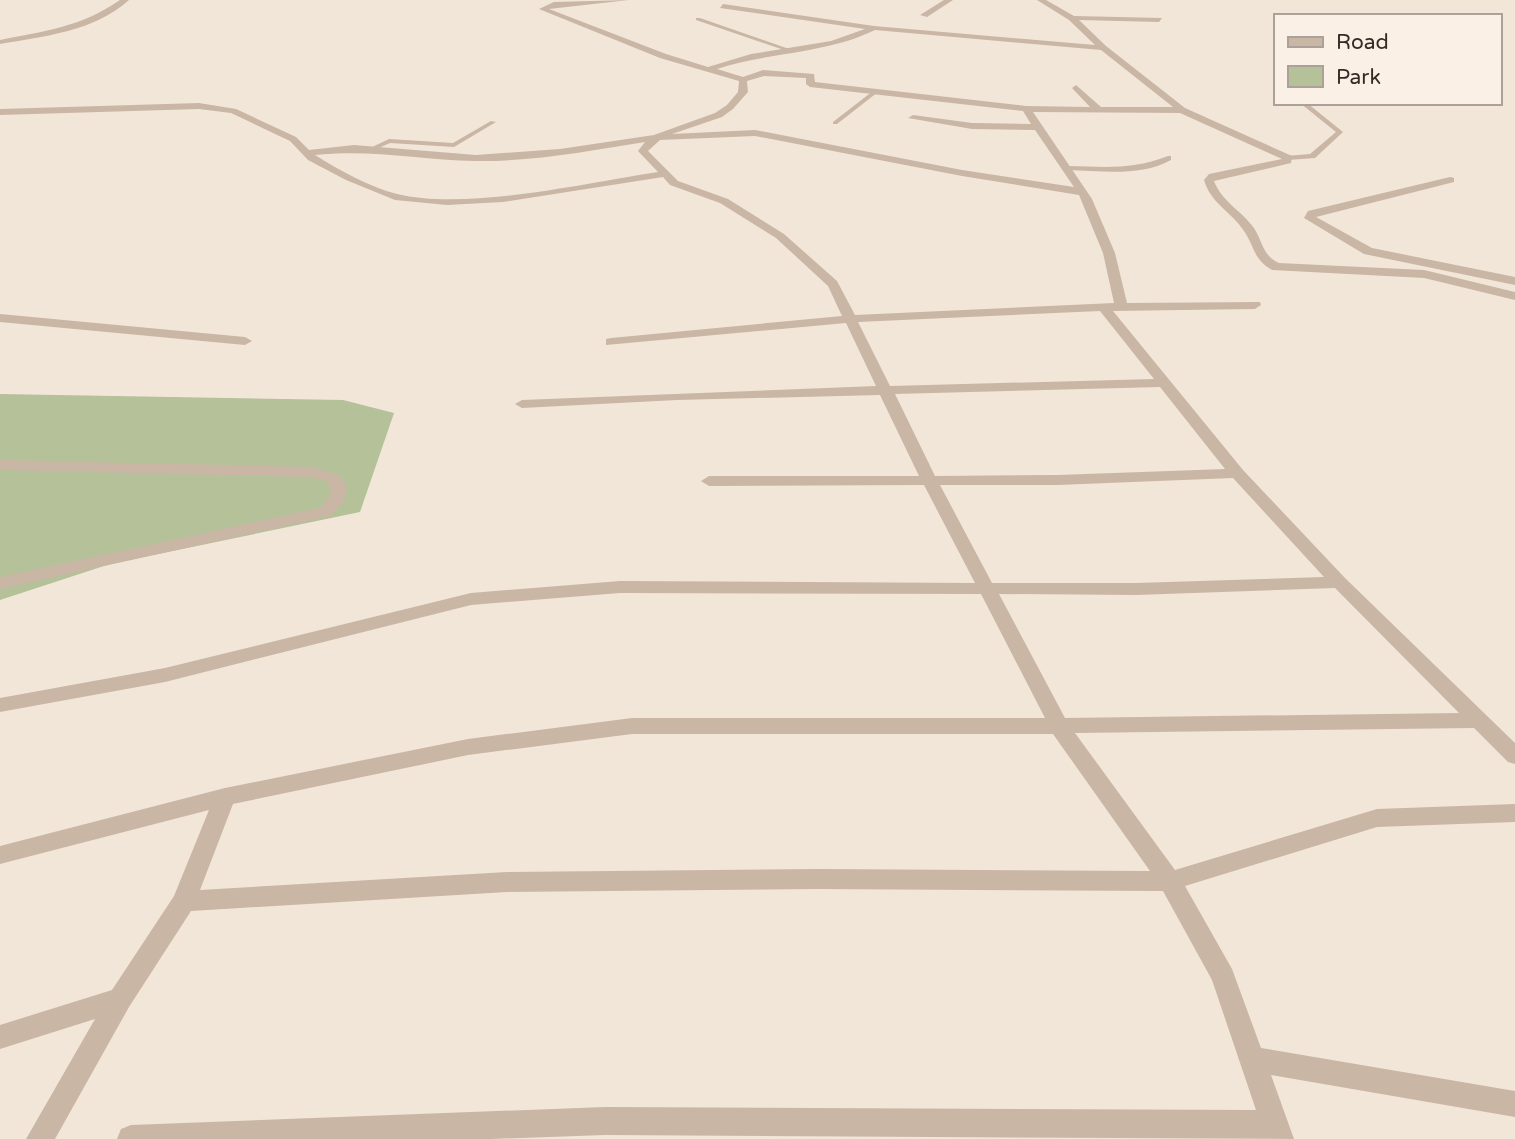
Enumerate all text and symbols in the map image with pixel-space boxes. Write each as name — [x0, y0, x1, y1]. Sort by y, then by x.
legend — [1274, 14, 1501, 105]
text: Road — [1336, 30, 1389, 55]
text: Park — [1336, 65, 1381, 90]

